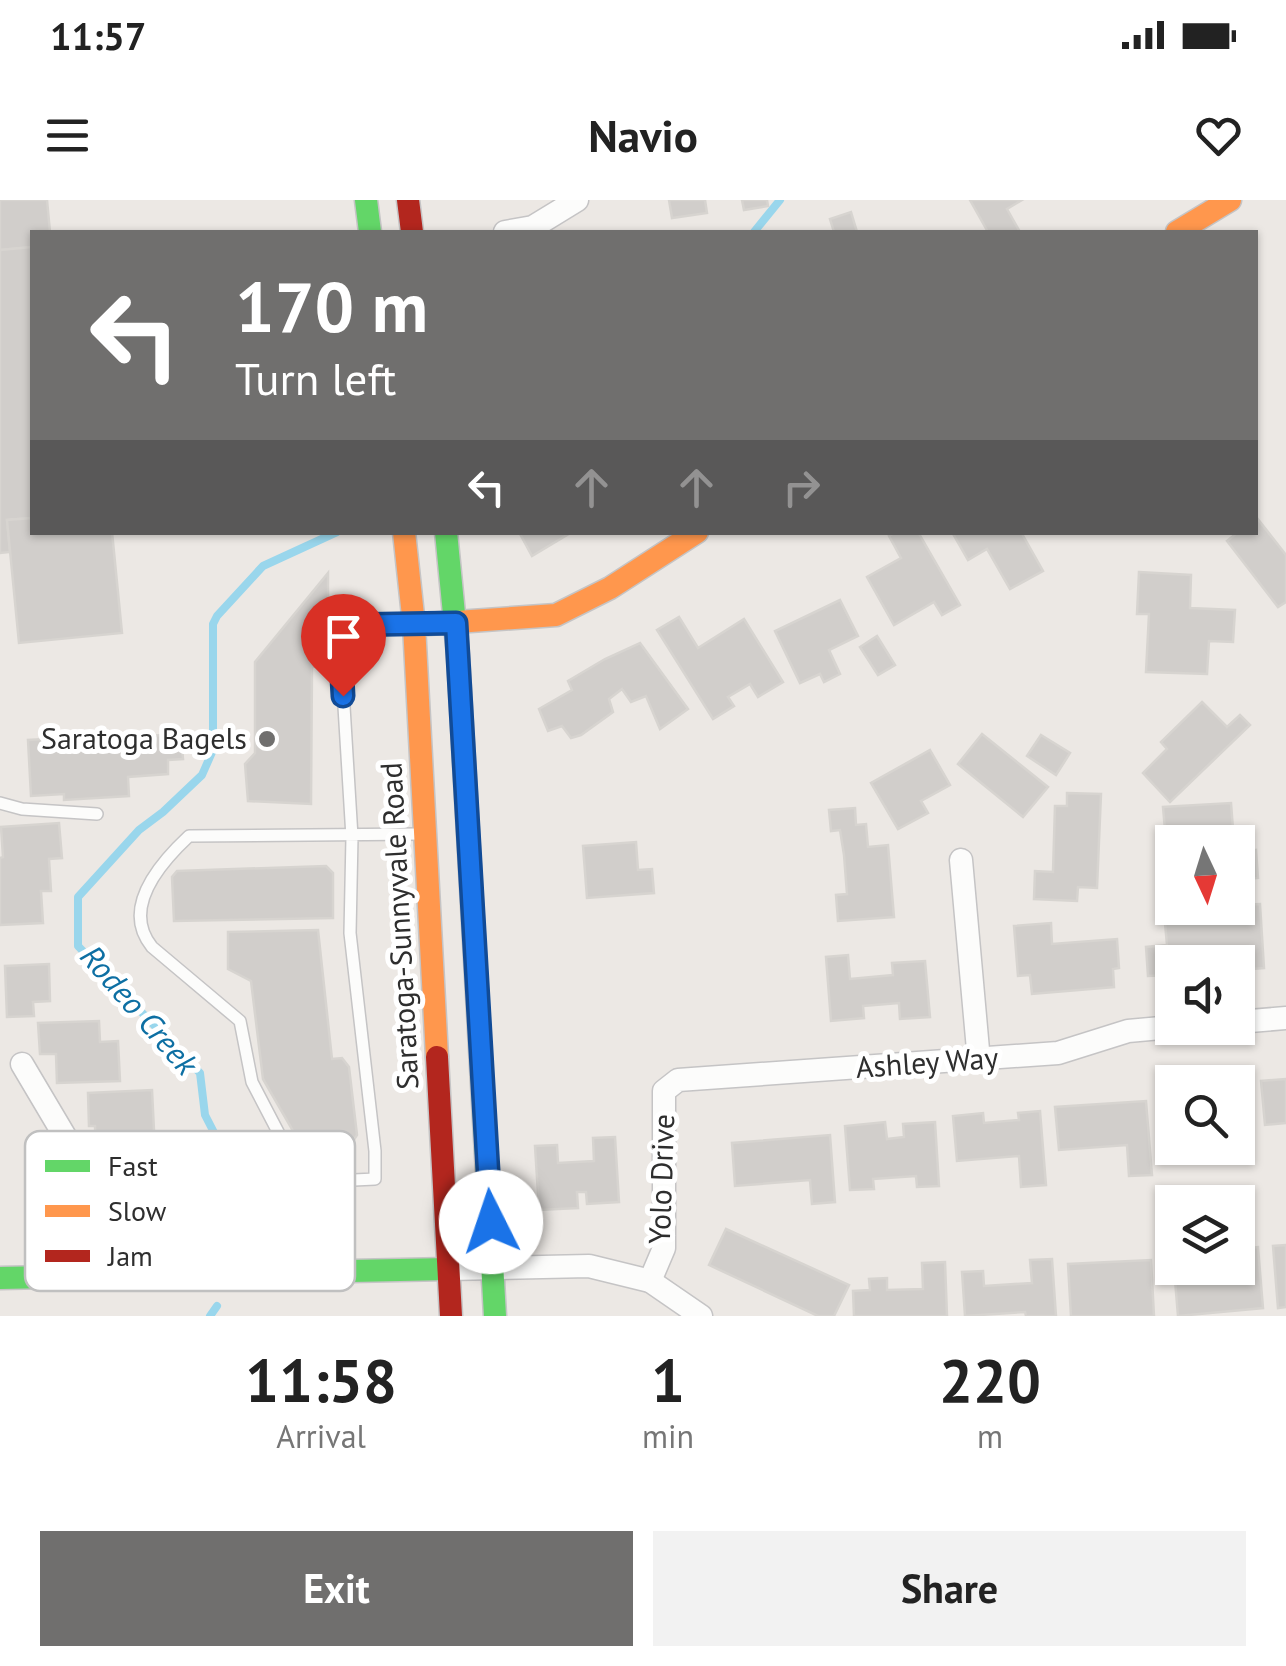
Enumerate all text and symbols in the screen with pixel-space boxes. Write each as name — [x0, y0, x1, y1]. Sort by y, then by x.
text: 11:57 — [50, 11, 146, 60]
text: Navio — [588, 106, 698, 164]
icon: menu — [40, 108, 95, 163]
icon: heart — [1191, 108, 1246, 163]
text: 170 m — [235, 261, 428, 351]
icon: left — [70, 270, 200, 400]
text: Turn left — [235, 349, 396, 407]
icon: left — [459, 460, 514, 515]
icon: ahead — [564, 460, 619, 515]
icon: ahead — [669, 460, 724, 515]
icon: right — [774, 460, 829, 515]
pin — [301, 594, 386, 697]
icon: arrive — [316, 609, 371, 664]
place label: Saratoga Bagels — [41, 718, 247, 757]
marker: Saratoga Bagels — [256, 728, 278, 750]
street label: Saratoga-Sunnyvale Road — [370, 761, 427, 1091]
north arrow — [1155, 825, 1255, 925]
map controls — [1155, 825, 1255, 1285]
water label: Rodeo Creek — [72, 935, 209, 1084]
button: sound — [1155, 945, 1255, 1045]
street label: Ashley Way — [854, 1037, 999, 1086]
button: search — [1155, 1065, 1255, 1165]
street label: Yolo Drive — [639, 1113, 682, 1245]
legend — [25, 1131, 355, 1291]
text: Fast — [108, 1147, 158, 1184]
position arrow — [439, 1170, 543, 1274]
button: layers — [1155, 1185, 1255, 1285]
text: Slow — [108, 1192, 167, 1229]
text: Jam — [107, 1237, 153, 1274]
text: 11:58 — [245, 1341, 397, 1419]
text: 1 — [651, 1341, 685, 1419]
text: 220 — [939, 1341, 1041, 1419]
text: Arrival — [276, 1415, 366, 1457]
text: min — [642, 1415, 694, 1457]
text: m — [977, 1415, 1003, 1457]
button: Exit — [40, 1531, 633, 1646]
button: Share — [653, 1531, 1246, 1646]

